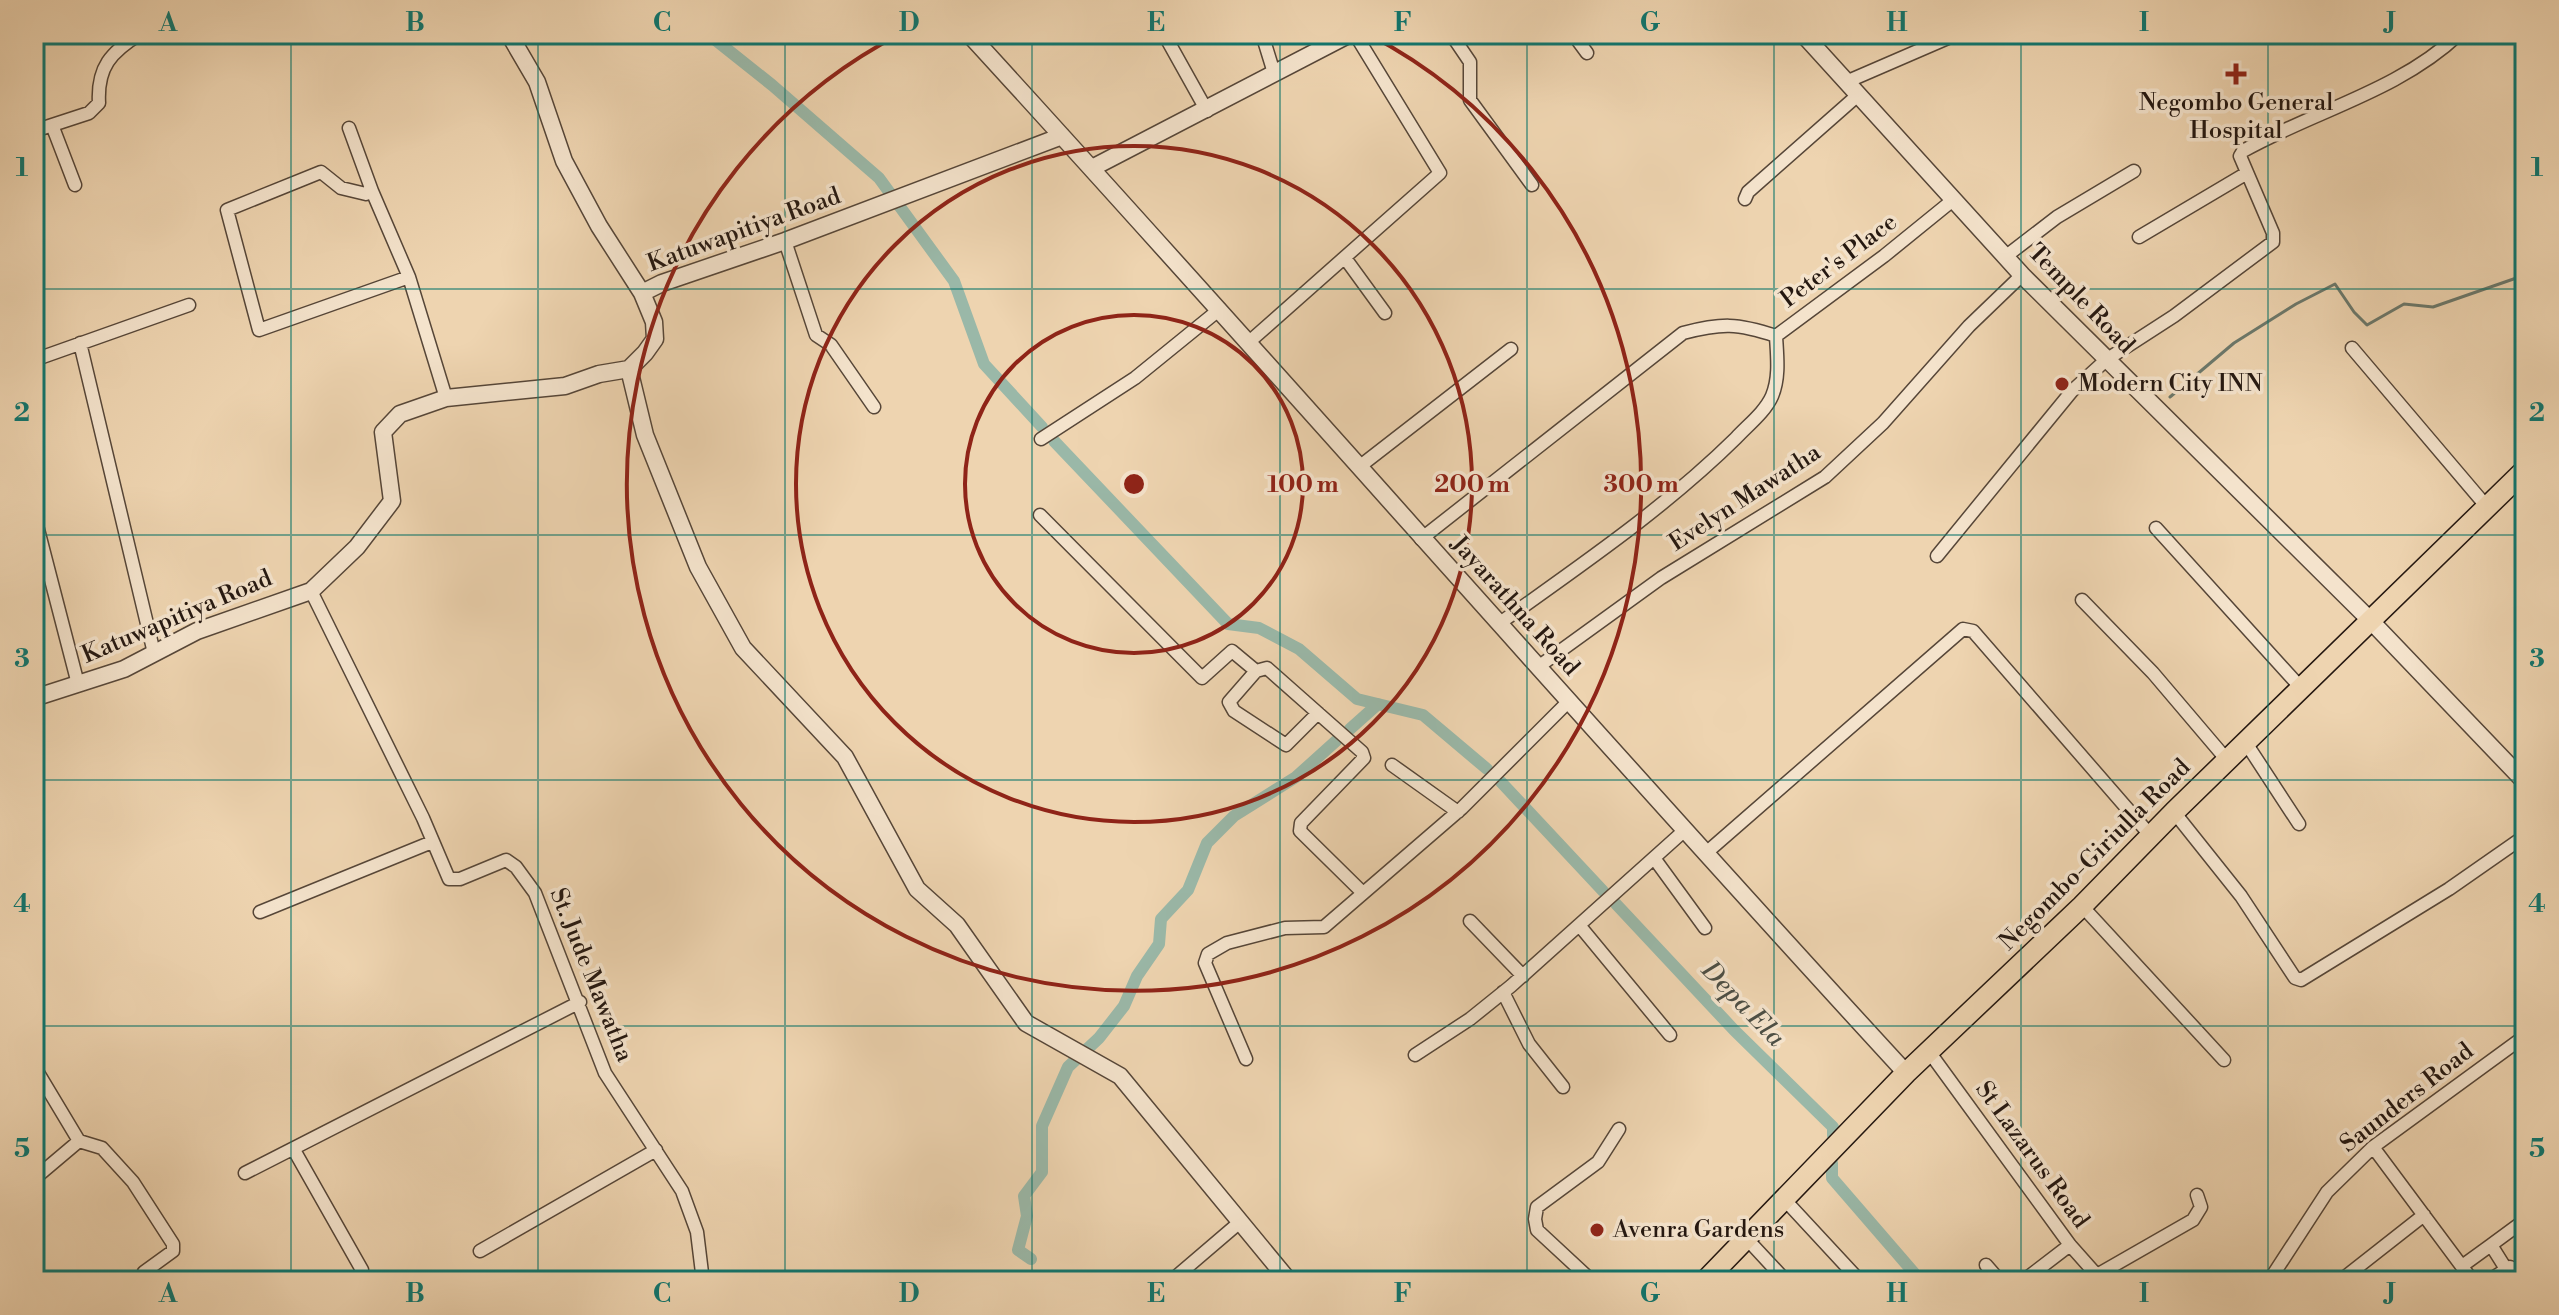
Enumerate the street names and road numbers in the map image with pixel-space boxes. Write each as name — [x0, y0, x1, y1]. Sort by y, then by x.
street label: Katuwapitiya Road — [643, 181, 845, 279]
street label: Peter's Place — [1775, 207, 1903, 315]
street label: Temple Road — [2021, 238, 2141, 361]
street label: Evelyn Mawatha — [1663, 437, 1827, 558]
street label: Jayarathna Road — [1443, 529, 1586, 683]
street label: Katuwapitiya Road — [77, 563, 277, 671]
street label: Negombo-Giriulla Road — [1993, 753, 2197, 957]
street label: St. Jude Mawatha — [543, 884, 640, 1067]
street label: Saunders Road — [2334, 1036, 2480, 1159]
street label: St Lazarus Road — [1969, 1075, 2096, 1235]

